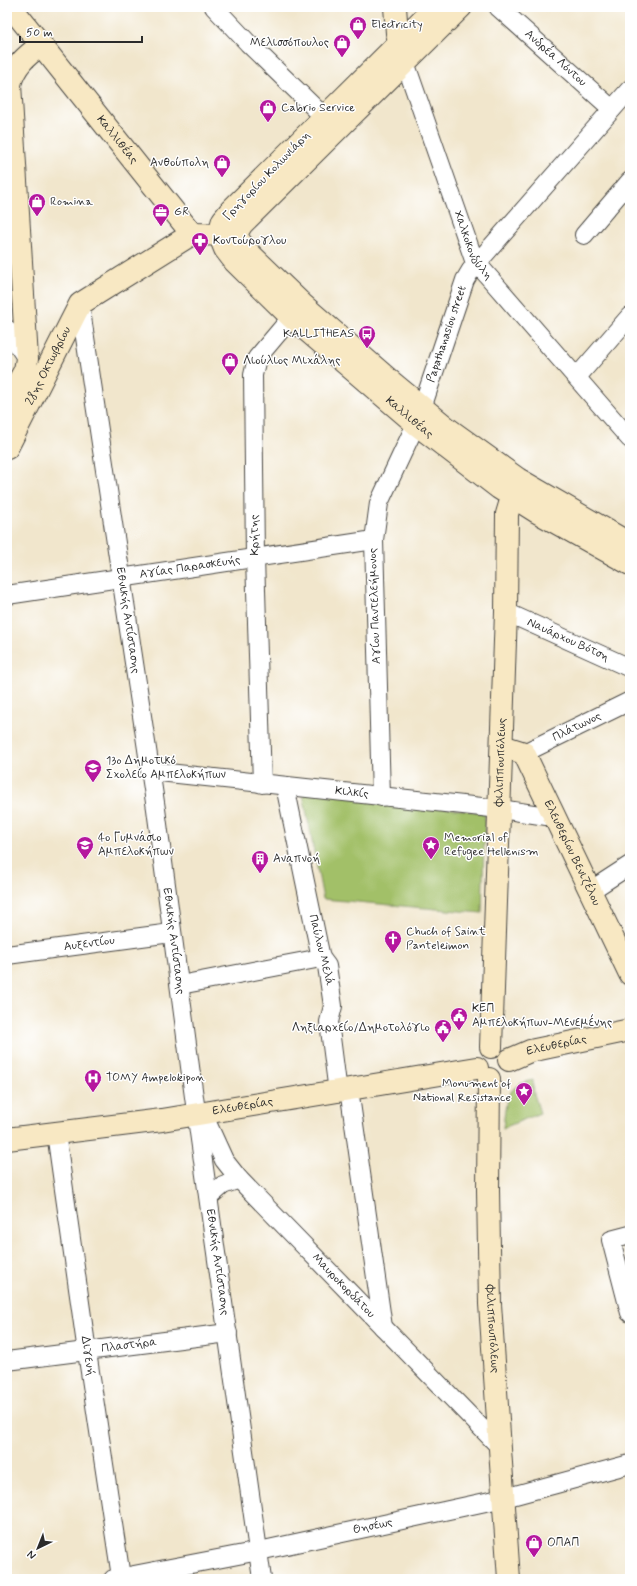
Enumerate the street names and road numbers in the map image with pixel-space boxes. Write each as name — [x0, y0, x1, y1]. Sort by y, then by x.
street label: Ανδρέα Λόντου — [521, 26, 590, 91]
street label: Καλλιθέας — [93, 112, 141, 168]
street label: Γρηγορίου Κολωνιάρη — [220, 128, 314, 224]
street label: Χαλκοκονδύλη — [449, 209, 496, 284]
street label: Papathanasiou street — [423, 283, 471, 385]
street label: 28ης Οκτωβρίου — [22, 323, 75, 408]
street label: Καλλιθέας — [382, 393, 436, 442]
street label: Κρήτης — [247, 514, 263, 556]
street label: Αγίου Παντελεήμονος — [365, 548, 385, 664]
street label: Αγίας Παρασκευής — [138, 552, 241, 583]
street label: Εθνικής Αντίστασης — [112, 566, 144, 675]
street label: Ναυάρχου Βότση — [524, 615, 612, 665]
street label: Πλάτωνος — [550, 708, 604, 746]
street label: Φιλιππουπόλεως — [491, 718, 510, 808]
street label: Κιλκίς — [334, 783, 369, 803]
street label: Ελευθερίου Βενιζέλου — [540, 798, 604, 909]
street label: Εθνικής Αντίστασης — [158, 887, 188, 995]
street label: Παύλου Μελά — [304, 913, 338, 988]
street label: Αυξεντίου — [63, 933, 116, 955]
street label: Ελευθερίας — [525, 1031, 588, 1060]
street label: Ελευθερίας — [211, 1094, 274, 1120]
street label: Εθνικής Αντίστασης — [202, 1208, 233, 1316]
street label: Μαυροκορδάτου — [308, 1250, 379, 1322]
street label: Φιλιππουπόλεως — [482, 1284, 503, 1374]
street label: Πλαστήρα — [100, 1334, 158, 1357]
street label: Διγενή — [77, 1335, 98, 1377]
street label: Θησέως — [351, 1514, 394, 1538]

